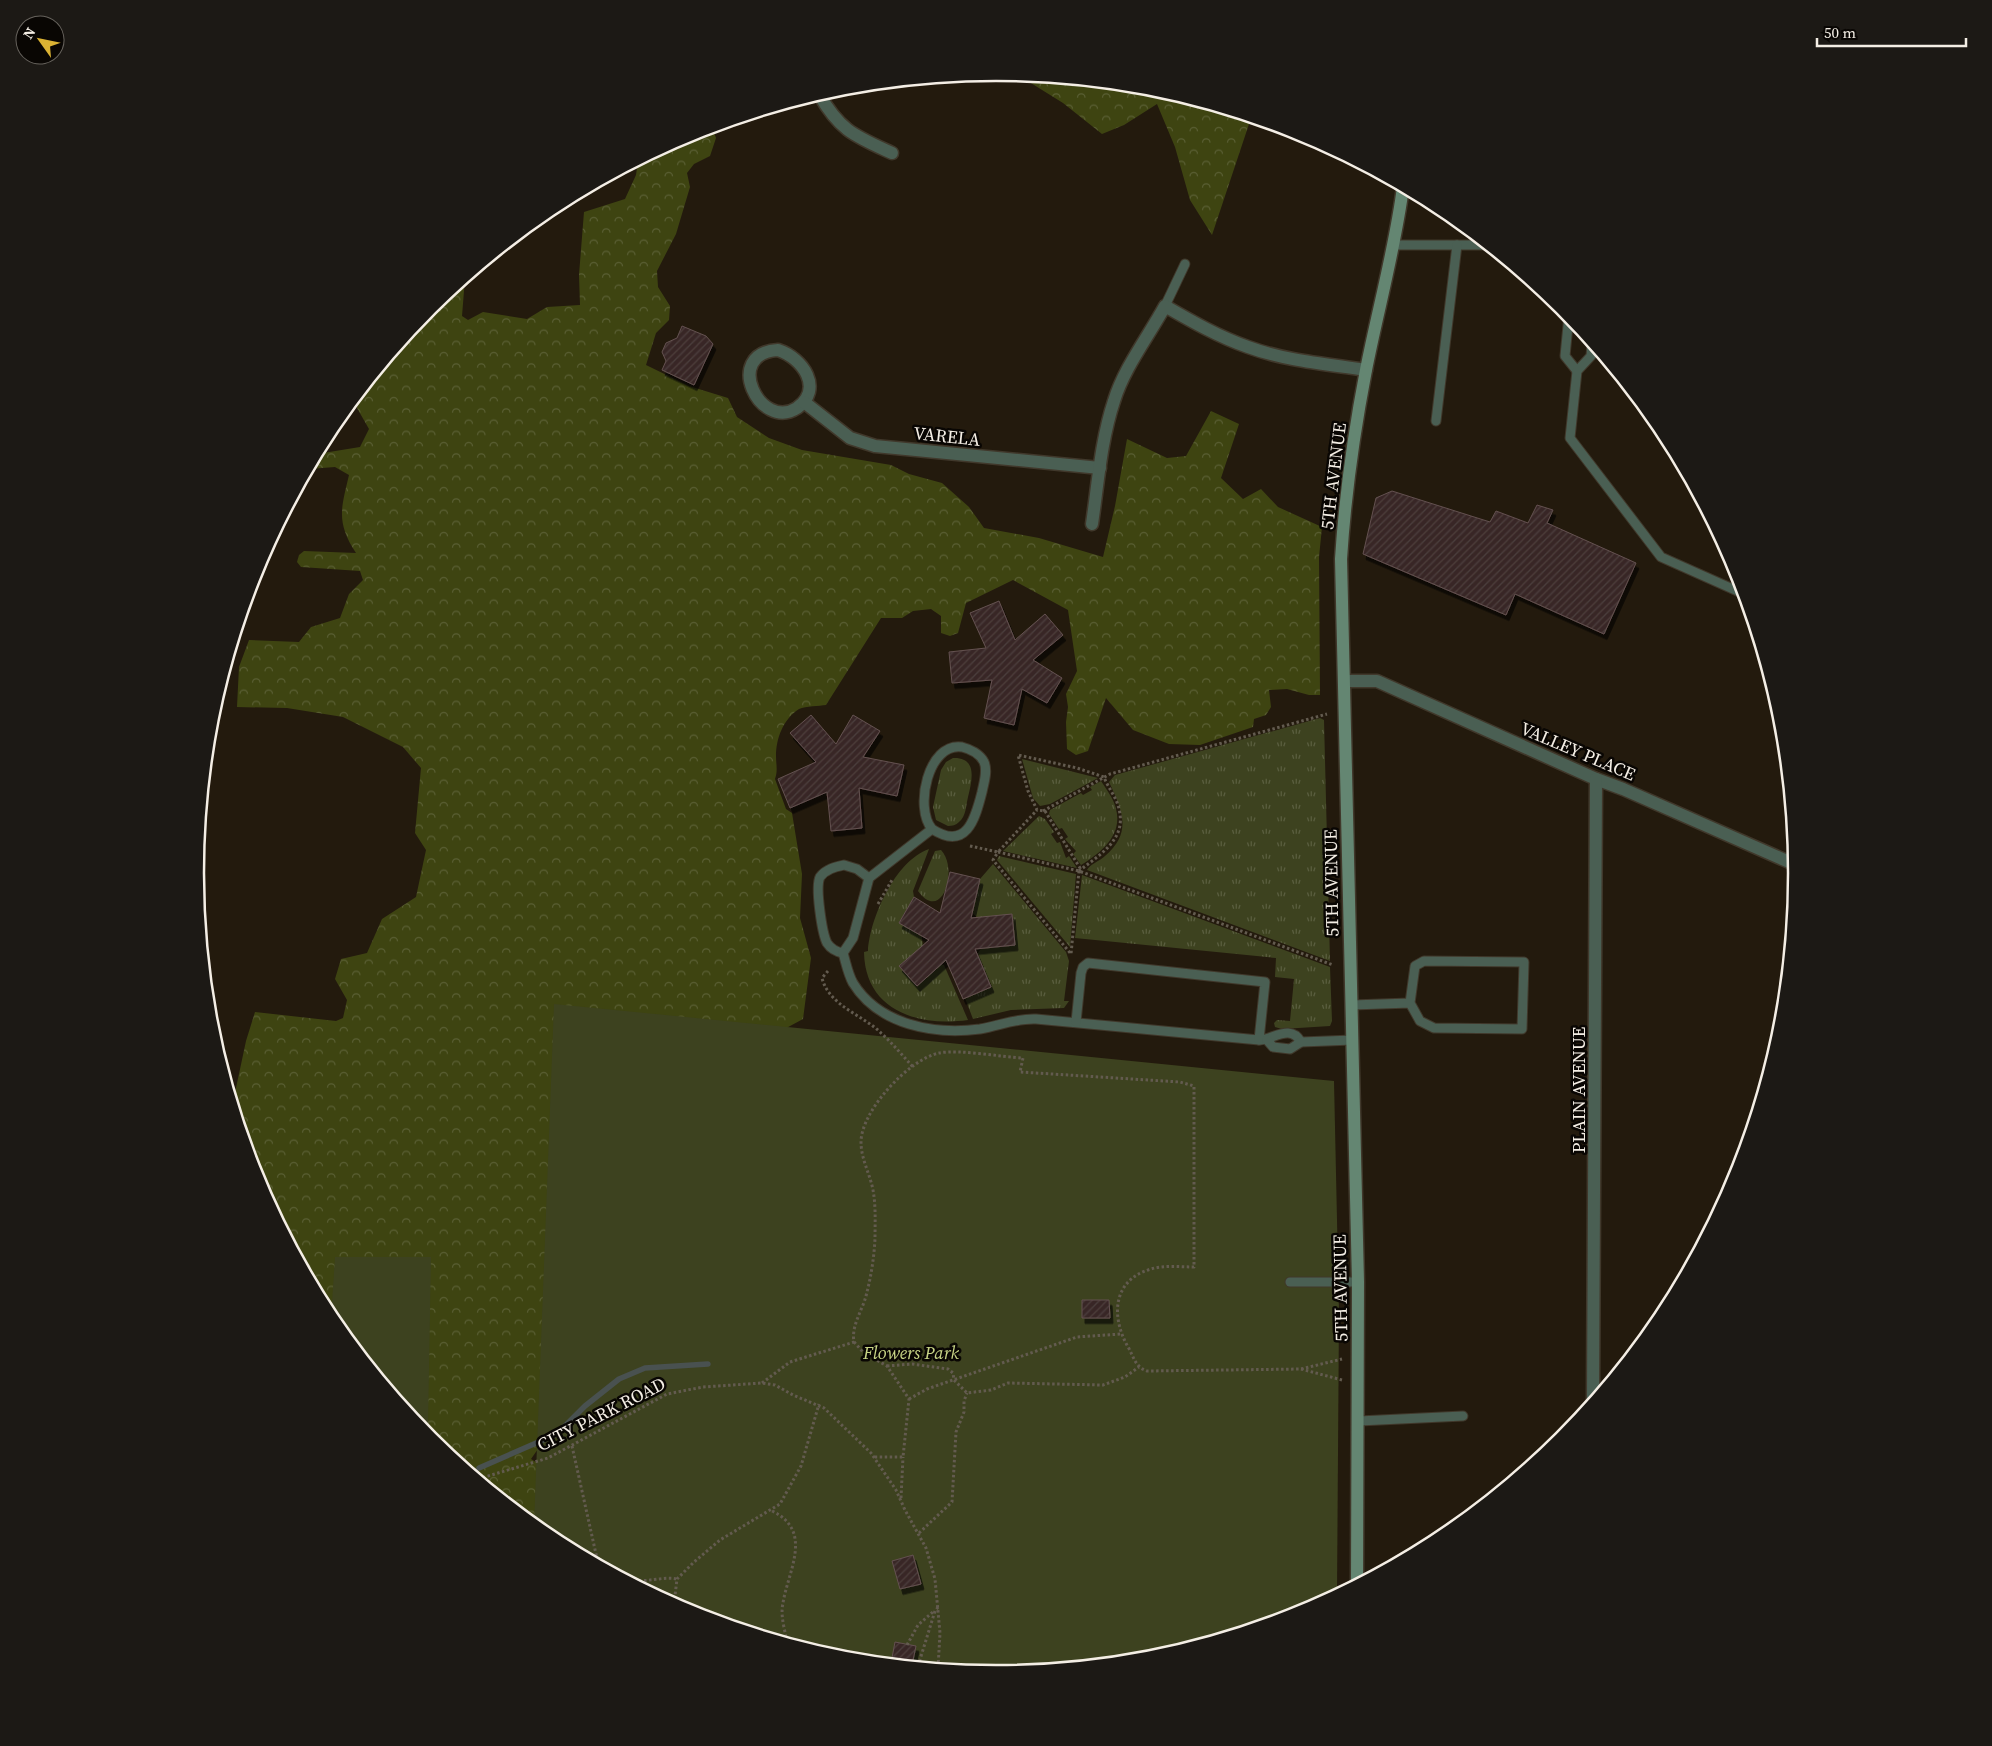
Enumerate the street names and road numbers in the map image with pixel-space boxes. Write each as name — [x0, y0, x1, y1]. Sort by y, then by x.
street label: VARELA — [912, 420, 982, 452]
street label: 5TH AVENUE — [1314, 421, 1352, 531]
street label: VALLEY PLACE — [1517, 716, 1640, 787]
street label: 5TH AVENUE — [1318, 829, 1344, 937]
street label: PLAIN AVENUE — [1566, 1027, 1591, 1153]
street label: 5TH AVENUE — [1327, 1234, 1353, 1342]
street label: CITY PARK ROAD — [532, 1371, 670, 1457]

